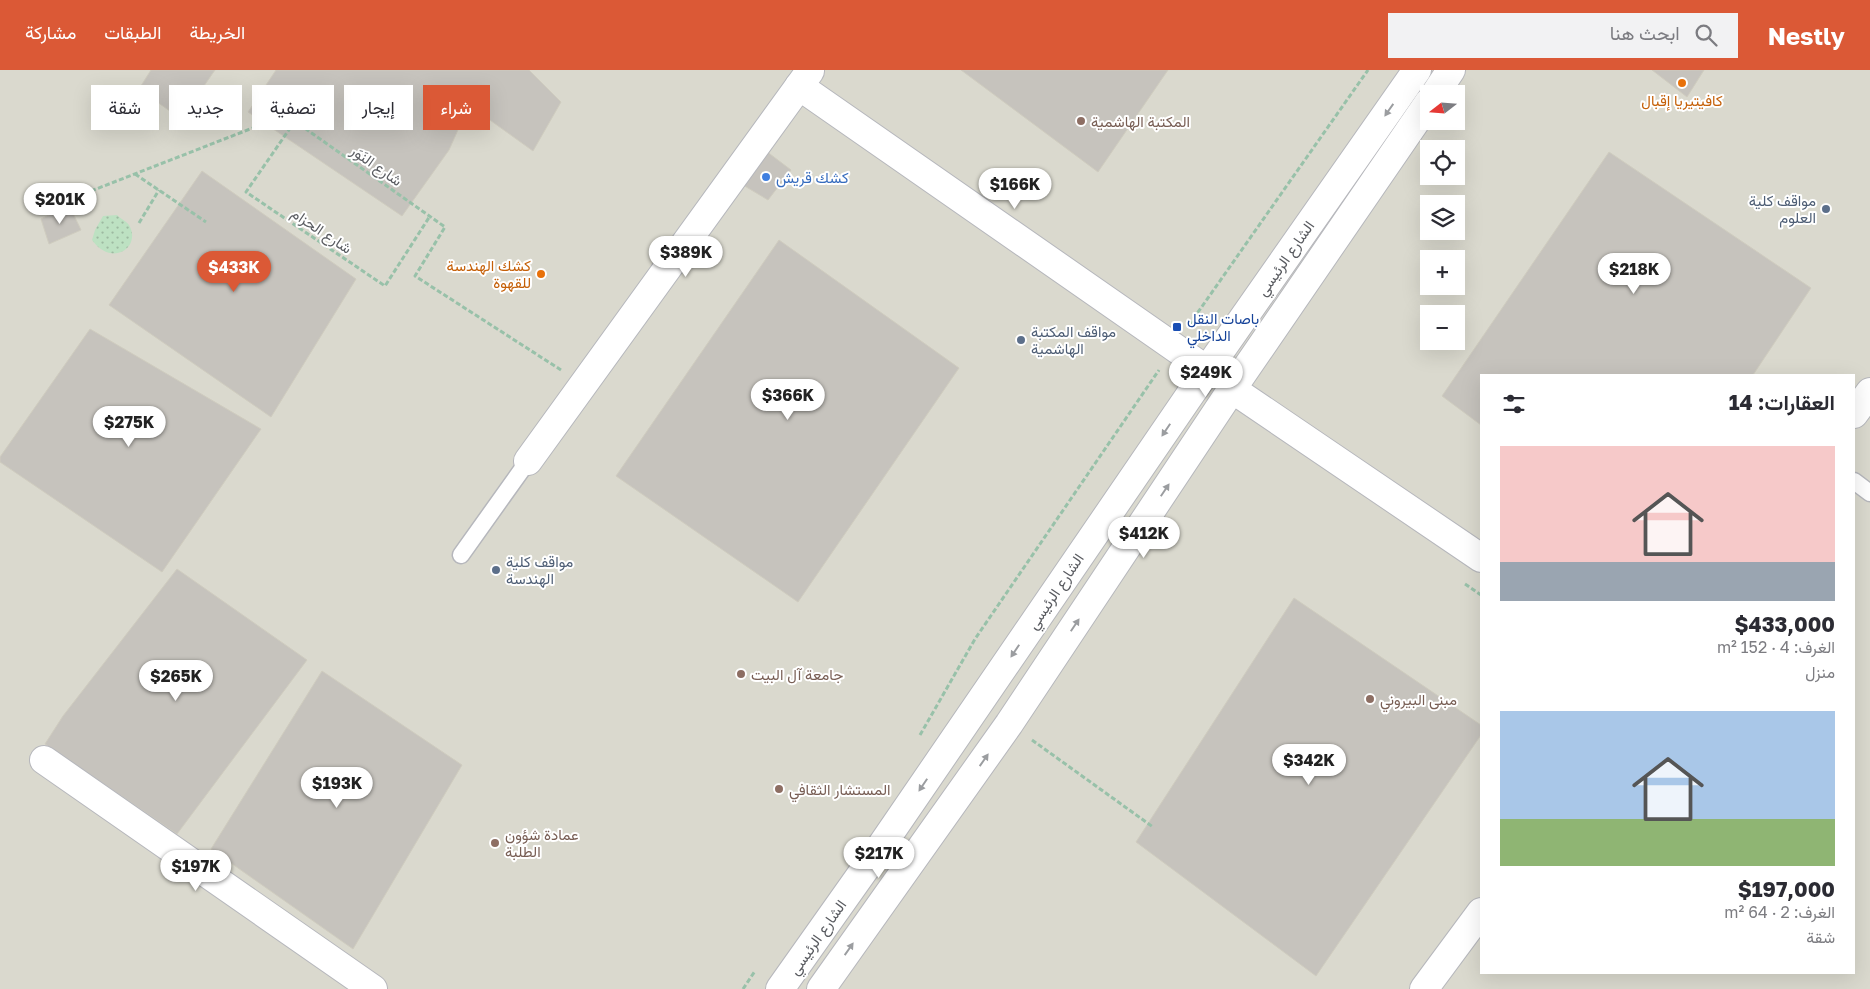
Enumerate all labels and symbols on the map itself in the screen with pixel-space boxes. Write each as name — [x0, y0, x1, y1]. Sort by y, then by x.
marker: كافيتيريا إقبال — [1676, 77, 1688, 89]
north arrow — [1420, 85, 1465, 130]
place label: كافيتيريا إقبال — [1641, 91, 1723, 111]
one-way arrow — [1384, 103, 1394, 117]
place label: المكتبة الهاشمية — [1091, 112, 1190, 131]
marker: المكتبة الهاشمية — [1075, 115, 1087, 127]
street label: شارع النَوَر — [345, 140, 406, 192]
place label: كشك قريش — [776, 168, 849, 188]
pin: $166K — [980, 168, 1050, 210]
marker: كشك قريش — [760, 171, 772, 183]
pin: $201K — [25, 182, 95, 225]
place label: مواقف كلية العلوم — [1749, 191, 1816, 228]
street label: شارع الحزام — [287, 203, 356, 259]
marker: مواقف كلية العلوم — [1820, 203, 1832, 215]
street label: الشارع الرئيسي — [1253, 217, 1322, 302]
pin: $389K — [651, 236, 721, 278]
pin: $433K — [199, 250, 269, 293]
pin: $218K — [1599, 252, 1669, 295]
place label: كشك الهندسة للقهوة — [446, 256, 531, 292]
marker: كشك الهندسة للقهوة — [535, 268, 547, 280]
place label: باصات النقل الداخلي — [1187, 309, 1259, 349]
marker: باصات النقل الداخلي — [1171, 321, 1183, 333]
place label: مواقف المكتبة الهاشمية — [1031, 322, 1116, 358]
marker: مواقف المكتبة الهاشمية — [1015, 334, 1027, 346]
pin: $249K — [1171, 356, 1241, 398]
pin: $366K — [753, 378, 823, 421]
pin: $275K — [94, 406, 164, 448]
one-way arrow — [1161, 423, 1171, 437]
one-way arrow — [1160, 483, 1170, 497]
pin: $412K — [1109, 516, 1179, 559]
street label: الشارع الرئيسي — [1023, 550, 1091, 635]
place label: مواقف كلية الهندسة — [506, 552, 573, 588]
marker: مواقف كلية الهندسة — [490, 564, 502, 576]
one-way arrow — [1070, 619, 1080, 632]
one-way arrow — [1010, 644, 1019, 657]
pin: $265K — [141, 660, 211, 702]
place label: جامعة آل البيت — [751, 665, 843, 684]
marker: جامعة آل البيت — [735, 668, 747, 680]
place label: مبنى البيروني — [1380, 690, 1457, 713]
marker: مبنى البيروني — [1364, 693, 1376, 705]
pin: $342K — [1274, 744, 1344, 786]
one-way arrow — [979, 753, 989, 767]
pin: $193K — [302, 766, 372, 809]
one-way arrow — [918, 778, 928, 792]
place label: المستشار الثقافي — [789, 780, 890, 803]
marker: المستشار الثقافي — [773, 783, 785, 795]
place label: عمادة شؤون الطلبة — [505, 825, 579, 861]
pin: $217K — [844, 836, 914, 879]
marker: عمادة شؤون الطلبة — [489, 837, 501, 849]
pin: $197K — [161, 850, 231, 892]
street label: الشارع الرئيسي — [785, 896, 854, 981]
one-way arrow — [844, 942, 854, 956]

